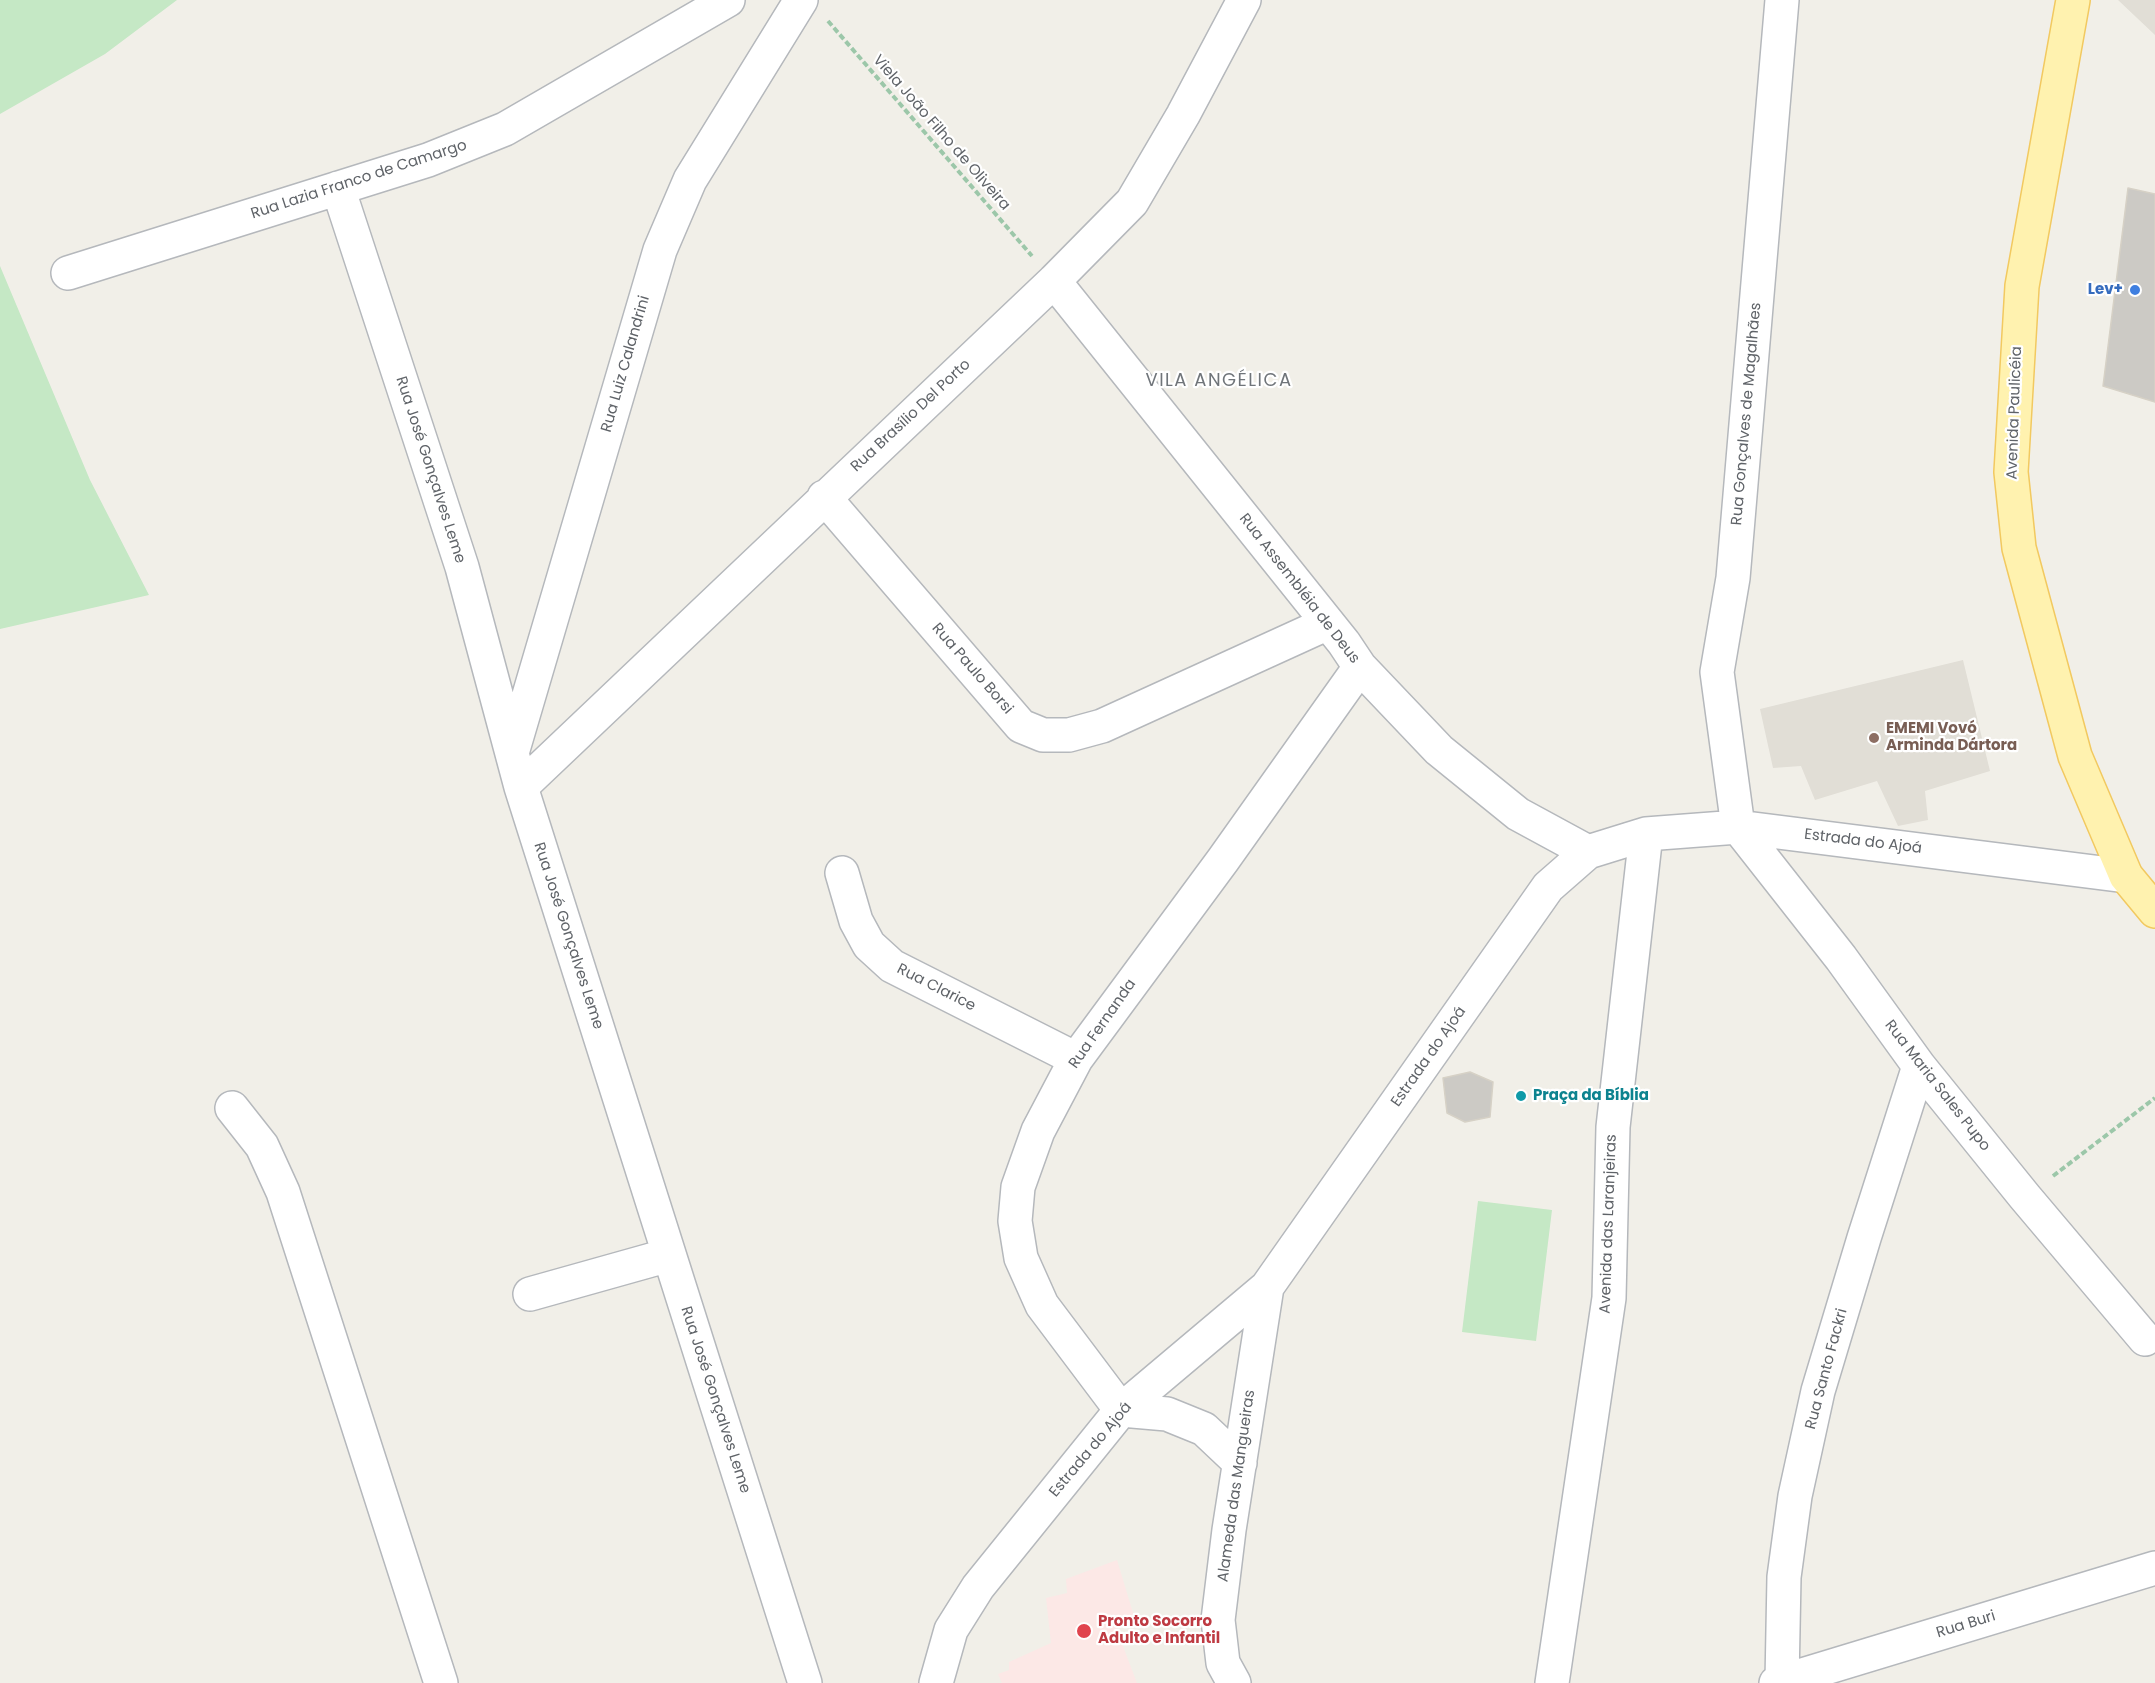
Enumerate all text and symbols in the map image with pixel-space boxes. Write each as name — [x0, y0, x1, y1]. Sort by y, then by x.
street label: Viela João Filho de Oliveira — [869, 52, 1013, 214]
street label: Rua Lazia Franco de Camargo — [249, 137, 469, 223]
place label: Lev+ — [2088, 281, 2123, 299]
marker: Lev+ — [2128, 283, 2142, 297]
street label: Rua Luiz Calandrini — [598, 294, 654, 434]
street label: Rua Gonçalves de Magalhães — [1728, 302, 1766, 526]
street label: Avenida Paulicéia — [2004, 346, 2026, 480]
street label: Rua Brasílio Del Porto — [848, 356, 974, 476]
district label: VILA ANGÉLICA — [1145, 370, 1293, 392]
street label: Rua José Gonçalves Leme — [391, 374, 469, 566]
street label: Rua Assembléia de Deus — [1235, 511, 1363, 667]
street label: Rua Paulo Borsi — [928, 620, 1016, 718]
place label: EMEMI Vovó Arminda Dártora — [1886, 720, 2017, 755]
marker: EMEMI Vovó Arminda Dártora — [1867, 731, 1881, 745]
street label: Estrada do Ajoá — [1803, 826, 1923, 858]
street label: Rua José Gonçalves Leme — [529, 840, 607, 1032]
street label: Rua Clarice — [894, 960, 978, 1016]
street label: Rua Fernanda — [1066, 976, 1140, 1072]
street label: Estrada do Ajoá — [1388, 1003, 1470, 1111]
street label: Rua Maria Sales Pupo — [1880, 1017, 1994, 1155]
place label: Praça da Bíblia — [1533, 1087, 1649, 1105]
marker: Praça da Bíblia — [1514, 1089, 1528, 1103]
street label: Avenida das Laranjeiras — [1597, 1134, 1621, 1314]
street label: Rua José Gonçalves Leme — [676, 1304, 754, 1496]
street label: Rua Santo Fackri — [1802, 1307, 1852, 1431]
street label: Alameda das Mangueiras — [1215, 1389, 1259, 1583]
street label: Estrada do Ajoá — [1046, 1399, 1136, 1501]
street label: Rua Buri — [1934, 1607, 1998, 1643]
place label: Pronto Socorro Adulto e Infantil — [1098, 1613, 1220, 1648]
marker: Pronto Socorro Adulto e Infantil — [1075, 1622, 1093, 1640]

